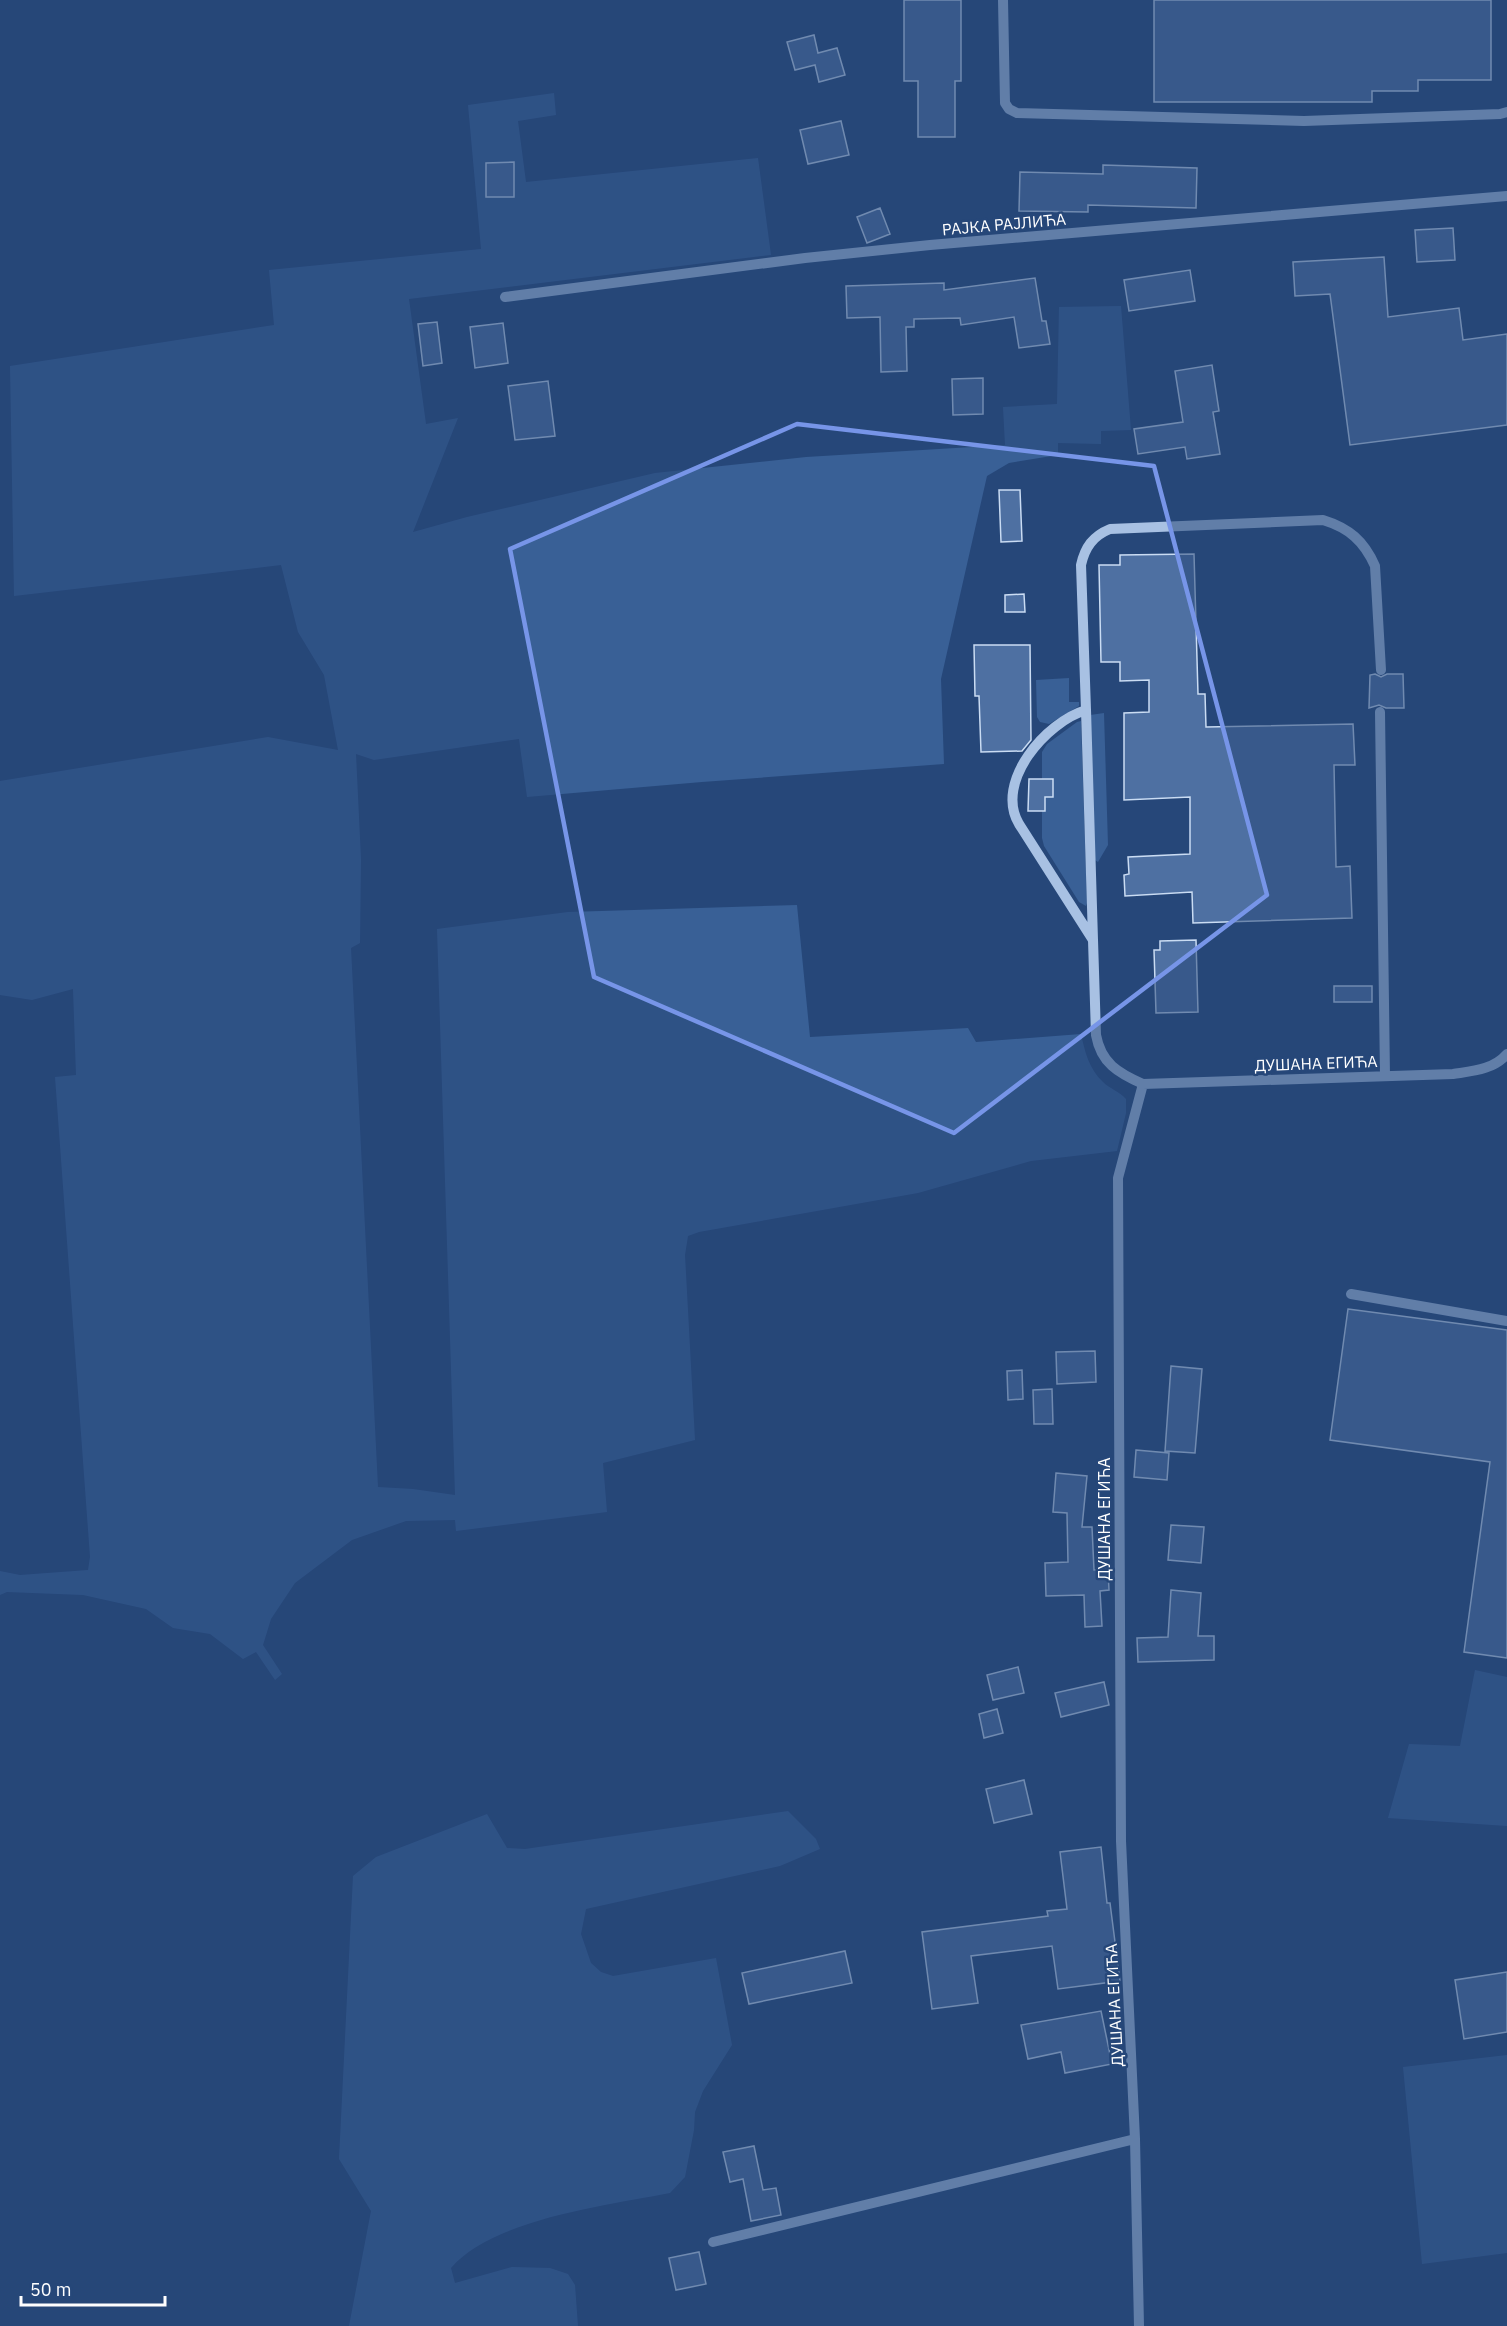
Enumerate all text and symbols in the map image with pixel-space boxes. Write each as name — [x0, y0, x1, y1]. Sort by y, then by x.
street label: РАЈКА РАЈЛИЋА — [941, 209, 1067, 239]
street label: ДУШАНА ЕГИЋА — [1254, 1051, 1378, 1075]
street label: ДУШАНА ЕГИЋА — [1094, 1457, 1114, 1581]
street label: ДУШАНА ЕГИЋА — [1101, 1943, 1127, 2067]
scale bar — [21, 2269, 165, 2307]
text: 50 m — [30, 2278, 72, 2301]

